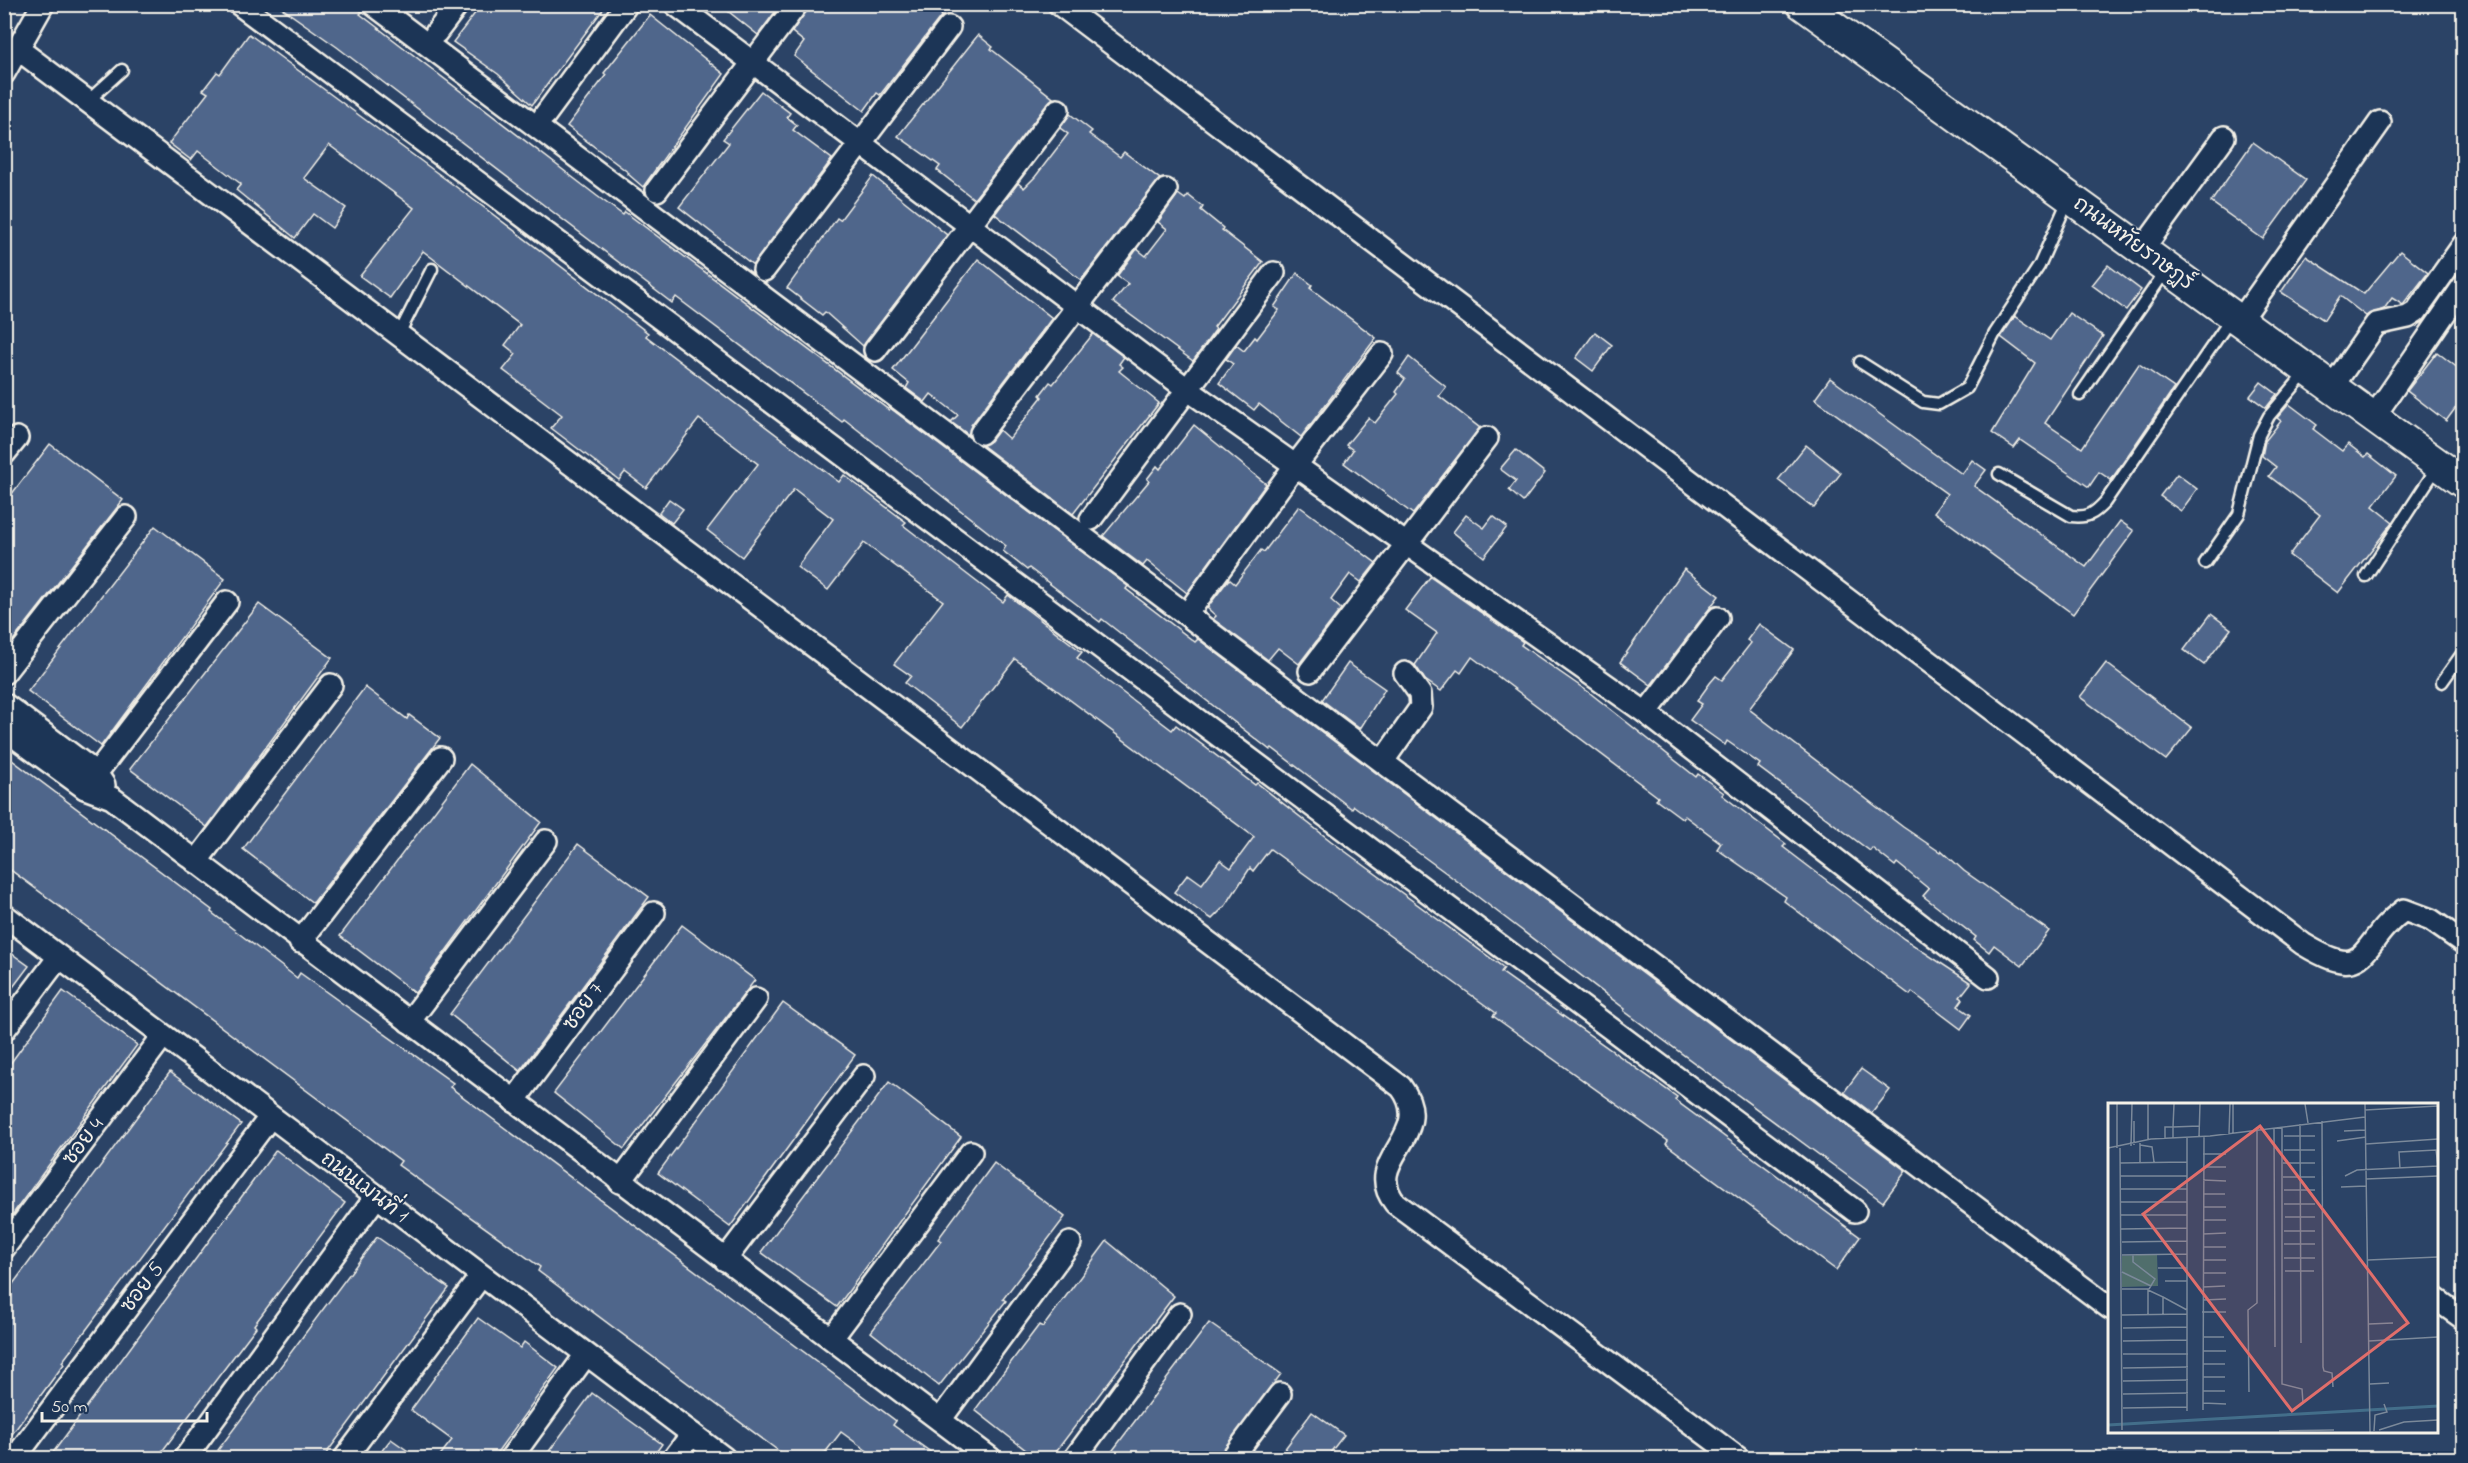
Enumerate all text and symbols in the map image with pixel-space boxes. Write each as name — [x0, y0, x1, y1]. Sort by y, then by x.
street label: ถนนหทัยราษฎร์ — [2066, 190, 2200, 298]
street label: ซอย 7 — [556, 976, 612, 1037]
inset map — [2108, 1103, 2438, 1433]
street label: ซอย 4 — [56, 1112, 112, 1172]
street label: ถนนเมนที่ 1 — [314, 1141, 418, 1231]
street label: ซอย 5 — [114, 1256, 172, 1320]
scale bar — [42, 1385, 207, 1423]
text: 50 m — [51, 1395, 88, 1421]

